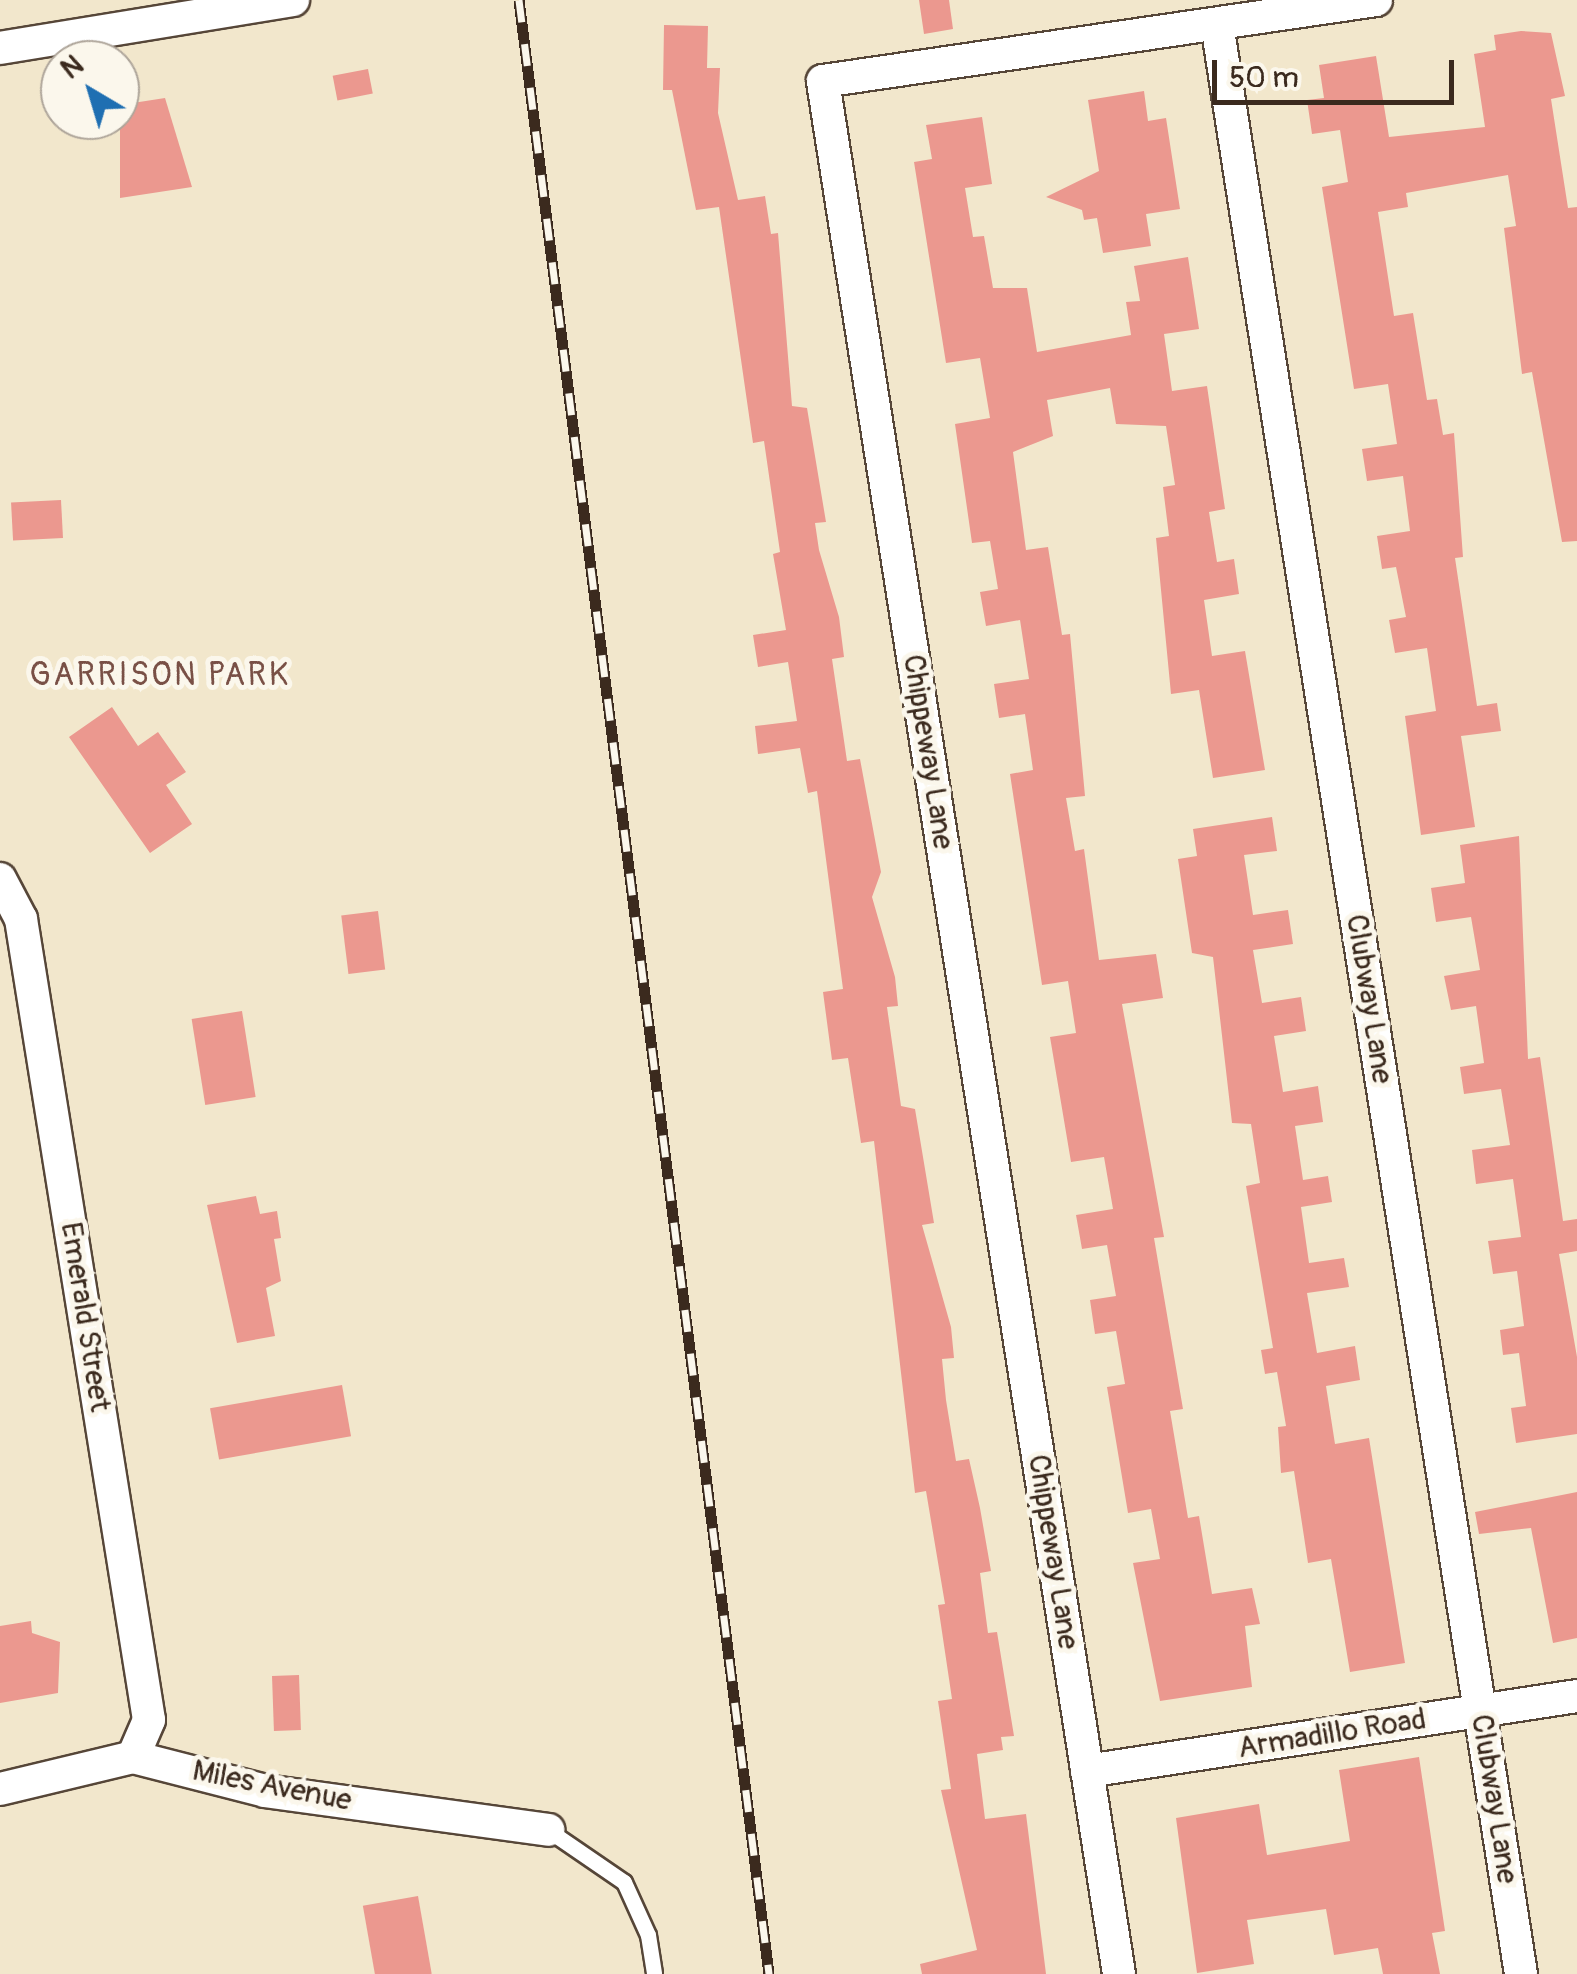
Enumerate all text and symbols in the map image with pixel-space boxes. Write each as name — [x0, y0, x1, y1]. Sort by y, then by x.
north arrow — [40, 40, 140, 140]
scale bar — [1217, 40, 1460, 102]
text: N — [54, 48, 91, 87]
text: 50 m — [1229, 59, 1299, 96]
street label: Chippeway Lane — [895, 652, 961, 852]
district label: GARRISON PARK — [30, 656, 290, 694]
street label: Clubway Lane — [1338, 912, 1400, 1086]
street label: Emerald Street — [52, 1220, 118, 1414]
street label: Chippeway Lane — [1020, 1452, 1086, 1652]
street label: Armadillo Road — [1235, 1701, 1429, 1767]
street label: Clubway Lane — [1463, 1712, 1525, 1886]
street label: Miles Avenue — [190, 1753, 354, 1819]

